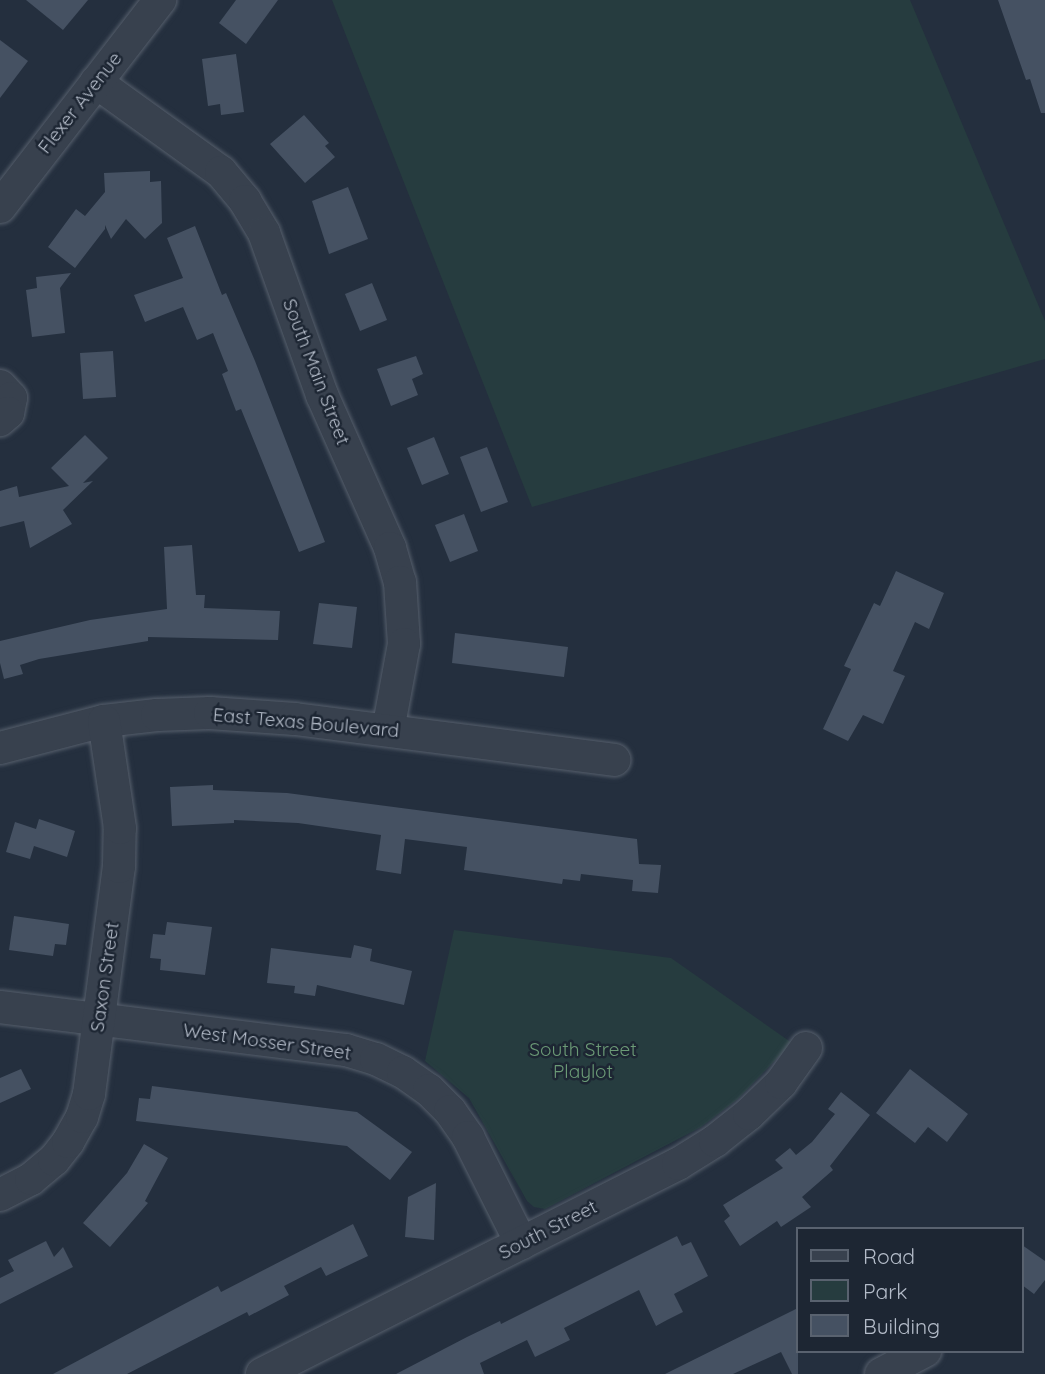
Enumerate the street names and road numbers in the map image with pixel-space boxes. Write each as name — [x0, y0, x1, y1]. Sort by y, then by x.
street label: Flexer Avenue — [33, 48, 127, 158]
street label: South Main Street — [278, 296, 354, 448]
street label: East Texas Boulevard — [212, 704, 400, 742]
street label: Saxon Street — [86, 921, 124, 1033]
street label: West Mosser Street — [181, 1019, 353, 1065]
street label: South Street — [495, 1195, 601, 1265]

